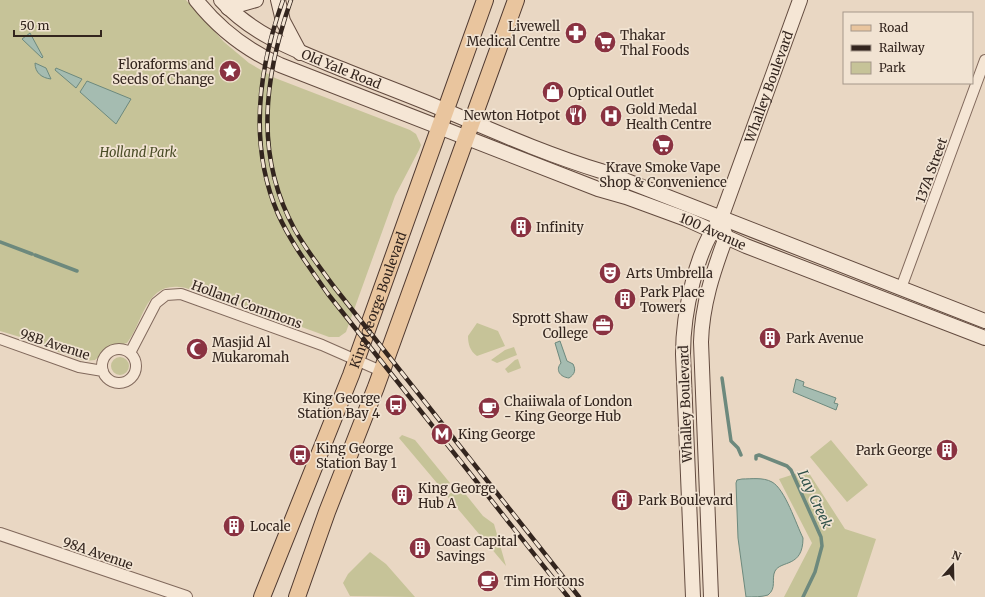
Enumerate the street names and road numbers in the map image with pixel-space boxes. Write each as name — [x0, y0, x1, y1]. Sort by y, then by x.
street label: Whalley Boulevard — [741, 29, 797, 146]
street label: Old Yale Road — [299, 46, 384, 93]
street label: 137A Street — [912, 135, 951, 205]
street label: 100 Avenue — [677, 209, 749, 254]
street label: King George Boulevard — [346, 229, 411, 371]
street label: Holland Commons — [189, 277, 304, 332]
street label: 98B Avenue — [18, 325, 92, 364]
street label: Whalley Boulevard — [675, 345, 696, 464]
street label: 98A Avenue — [60, 534, 135, 574]

